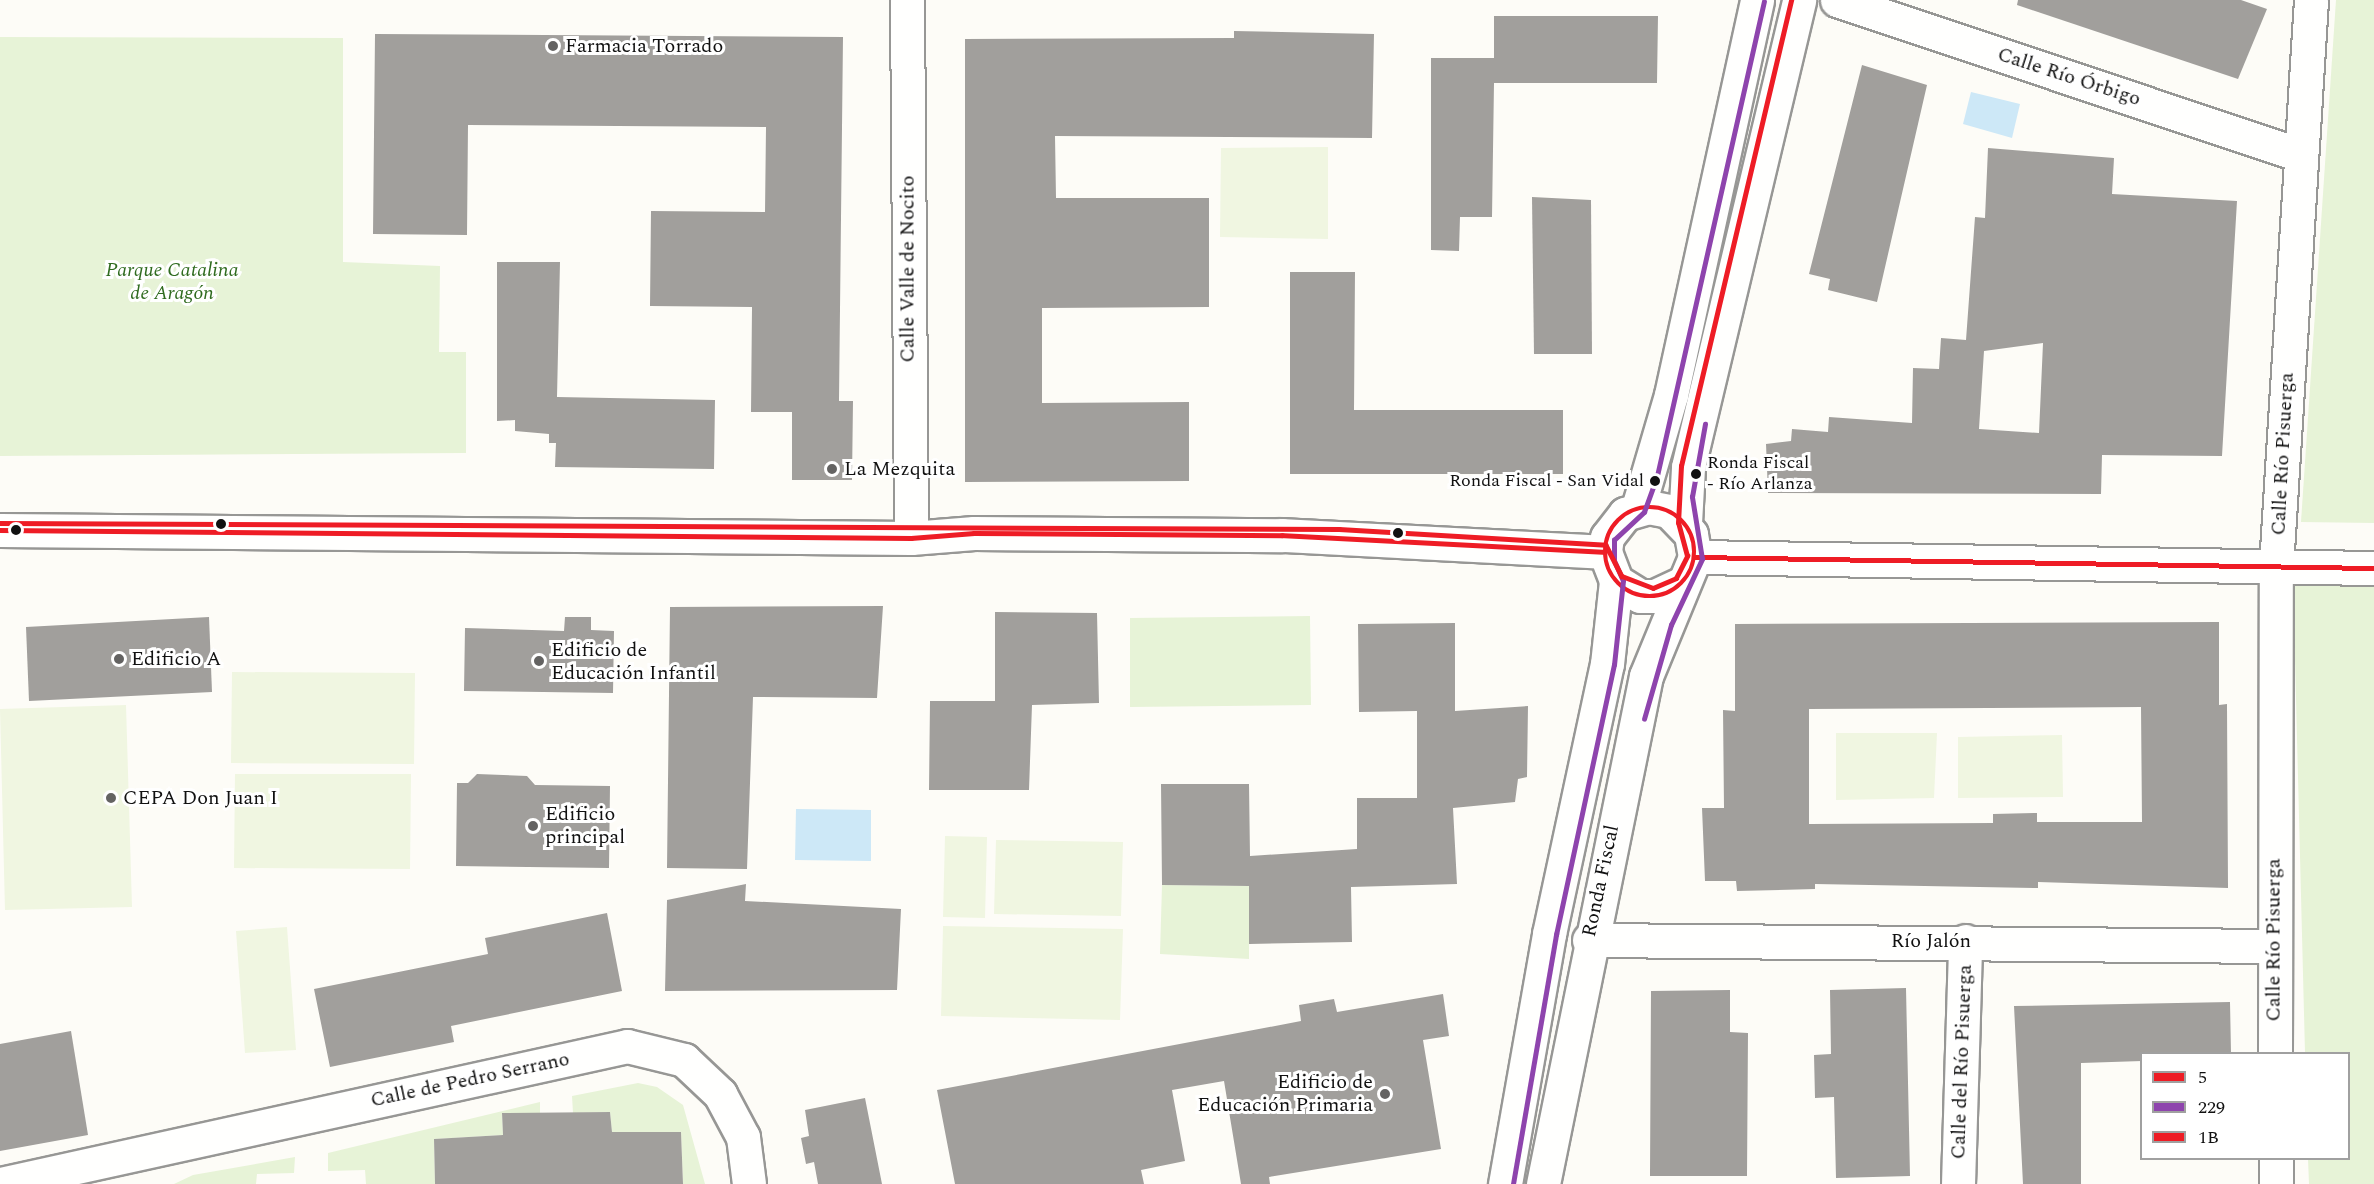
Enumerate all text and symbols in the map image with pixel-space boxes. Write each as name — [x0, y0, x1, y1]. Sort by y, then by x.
place label: Farmacia Torrado — [565, 34, 723, 58]
marker: Farmacia Torrado — [546, 39, 560, 53]
street label: Calle Río Órbigo — [1994, 43, 2144, 111]
street label: Calle Valle de Nocito — [896, 175, 920, 363]
park label: Parque Catalina de Aragón — [105, 259, 239, 306]
street label: Calle Río Pisuerga — [2267, 372, 2299, 536]
place label: Ronda Fiscal - Río Arlanza — [1707, 453, 1813, 496]
place label: La Mezquita — [844, 457, 955, 481]
marker: La Mezquita — [825, 462, 839, 476]
marker: Ronda Fiscal - Río Arlanza — [1690, 468, 1702, 480]
place label: Ronda Fiscal - San Vidal — [1449, 470, 1644, 492]
marker: Ronda Fiscal - San Vidal — [1649, 475, 1661, 487]
unlabelled marker — [215, 518, 227, 530]
unlabelled marker — [10, 524, 22, 536]
unlabelled marker — [1392, 527, 1404, 539]
place label: Edificio de Educación Infantil — [551, 638, 716, 685]
place label: Edificio A — [131, 647, 221, 671]
marker: Edificio A — [112, 652, 126, 666]
marker: Edificio de Educación Infantil — [532, 654, 546, 668]
place label: CEPA Don Juan I — [123, 786, 278, 810]
marker: CEPA Don Juan I — [104, 791, 118, 805]
place label: Edificio principal — [545, 802, 625, 849]
marker: Edificio principal — [526, 819, 540, 833]
street label: Ronda Fiscal — [1577, 823, 1625, 939]
street label: Calle Río Pisuerga — [2262, 859, 2286, 1021]
street label: Río Jalón — [1891, 929, 1971, 953]
street label: Calle del Río Pisuerga — [1947, 964, 1977, 1160]
street label: Calle de Pedro Serrano — [368, 1047, 572, 1113]
legend — [2140, 1052, 2350, 1160]
text: 5 — [2198, 1064, 2207, 1091]
place label: Edificio de Educación Primaria — [1197, 1070, 1373, 1117]
marker: Edificio de Educación Primaria — [1378, 1087, 1392, 1101]
text: 229 — [2198, 1094, 2225, 1121]
text: 1B — [2198, 1124, 2219, 1151]

